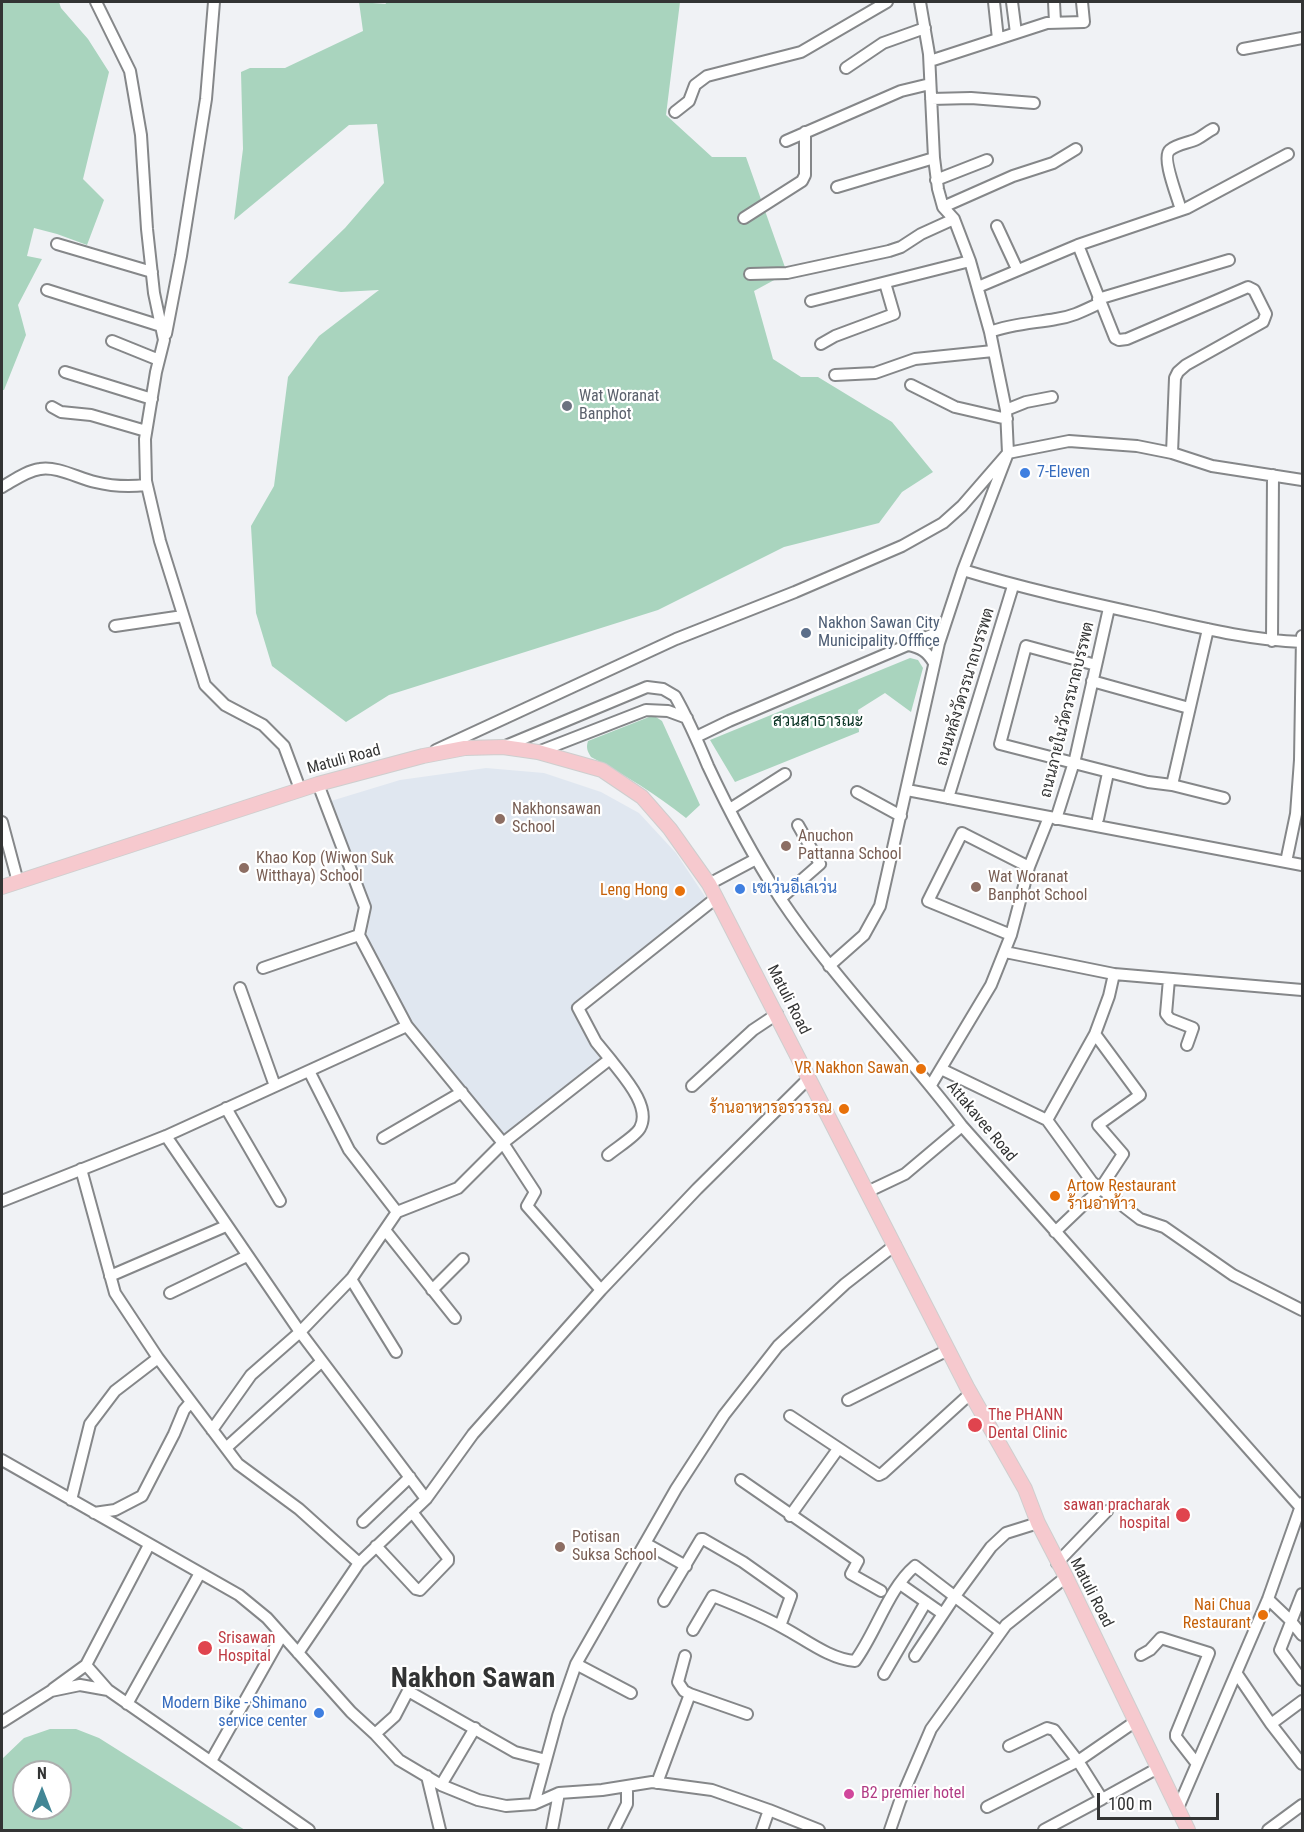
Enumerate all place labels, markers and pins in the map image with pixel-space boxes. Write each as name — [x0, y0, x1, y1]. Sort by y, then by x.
place label: Wat Woranat Banphot — [579, 387, 659, 425]
marker: Wat Woranat Banphot — [560, 399, 574, 413]
place label: 7-Eleven — [1037, 463, 1090, 483]
marker: 7-Eleven — [1018, 466, 1032, 480]
place label: Nakhon Sawan City Municipality Offfice — [818, 614, 940, 652]
marker: Nakhon Sawan City Municipality Offfice — [799, 626, 813, 640]
place label: Nakhonsawan School — [512, 800, 601, 838]
marker: Nakhonsawan School — [493, 812, 507, 826]
place label: Anuchon Pattanna School — [798, 827, 902, 865]
marker: Anuchon Pattanna School — [779, 839, 793, 853]
place label: Khao Kop (Wiwon Suk Witthaya) School — [256, 849, 394, 887]
marker: Khao Kop (Wiwon Suk Witthaya) School — [237, 861, 251, 875]
place label: Wat Woranat Banphot School — [988, 868, 1087, 906]
place label: เซเว่นอีเลเว่น — [752, 879, 837, 899]
marker: Wat Woranat Banphot School — [969, 880, 983, 894]
place label: Leng Hong — [600, 881, 668, 901]
marker: เซเว่นอีเลเว่น — [733, 882, 747, 896]
marker: Leng Hong — [673, 884, 687, 898]
place label: VR Nakhon Sawan — [794, 1059, 909, 1079]
marker: VR Nakhon Sawan — [914, 1062, 928, 1076]
place label: ร้านอาหารอรวรรณ — [709, 1099, 832, 1119]
marker: ร้านอาหารอรวรรณ — [837, 1102, 851, 1116]
place label: Artow Restaurant ร้านอาท้าว — [1067, 1177, 1176, 1215]
marker: Artow Restaurant ร้านอาท้าว — [1048, 1189, 1062, 1203]
place label: The PHANN Dental Clinic — [988, 1406, 1067, 1444]
marker: The PHANN Dental Clinic — [966, 1416, 984, 1434]
place label: sawan pracharak hospital — [1063, 1496, 1170, 1534]
marker: sawan pracharak hospital — [1174, 1506, 1192, 1524]
place label: Potisan Suksa School — [572, 1528, 657, 1566]
marker: Potisan Suksa School — [553, 1540, 567, 1554]
place label: Nai Chua Restaurant — [1183, 1596, 1251, 1634]
marker: Nai Chua Restaurant — [1256, 1608, 1270, 1622]
place label: Srisawan Hospital — [218, 1629, 276, 1667]
marker: Srisawan Hospital — [196, 1639, 214, 1657]
place label: Modern Bike - Shimano service center — [162, 1694, 307, 1732]
marker: Modern Bike - Shimano service center — [312, 1706, 326, 1720]
place label: B2 premier hotel — [861, 1784, 965, 1804]
marker: B2 premier hotel — [842, 1787, 856, 1801]

